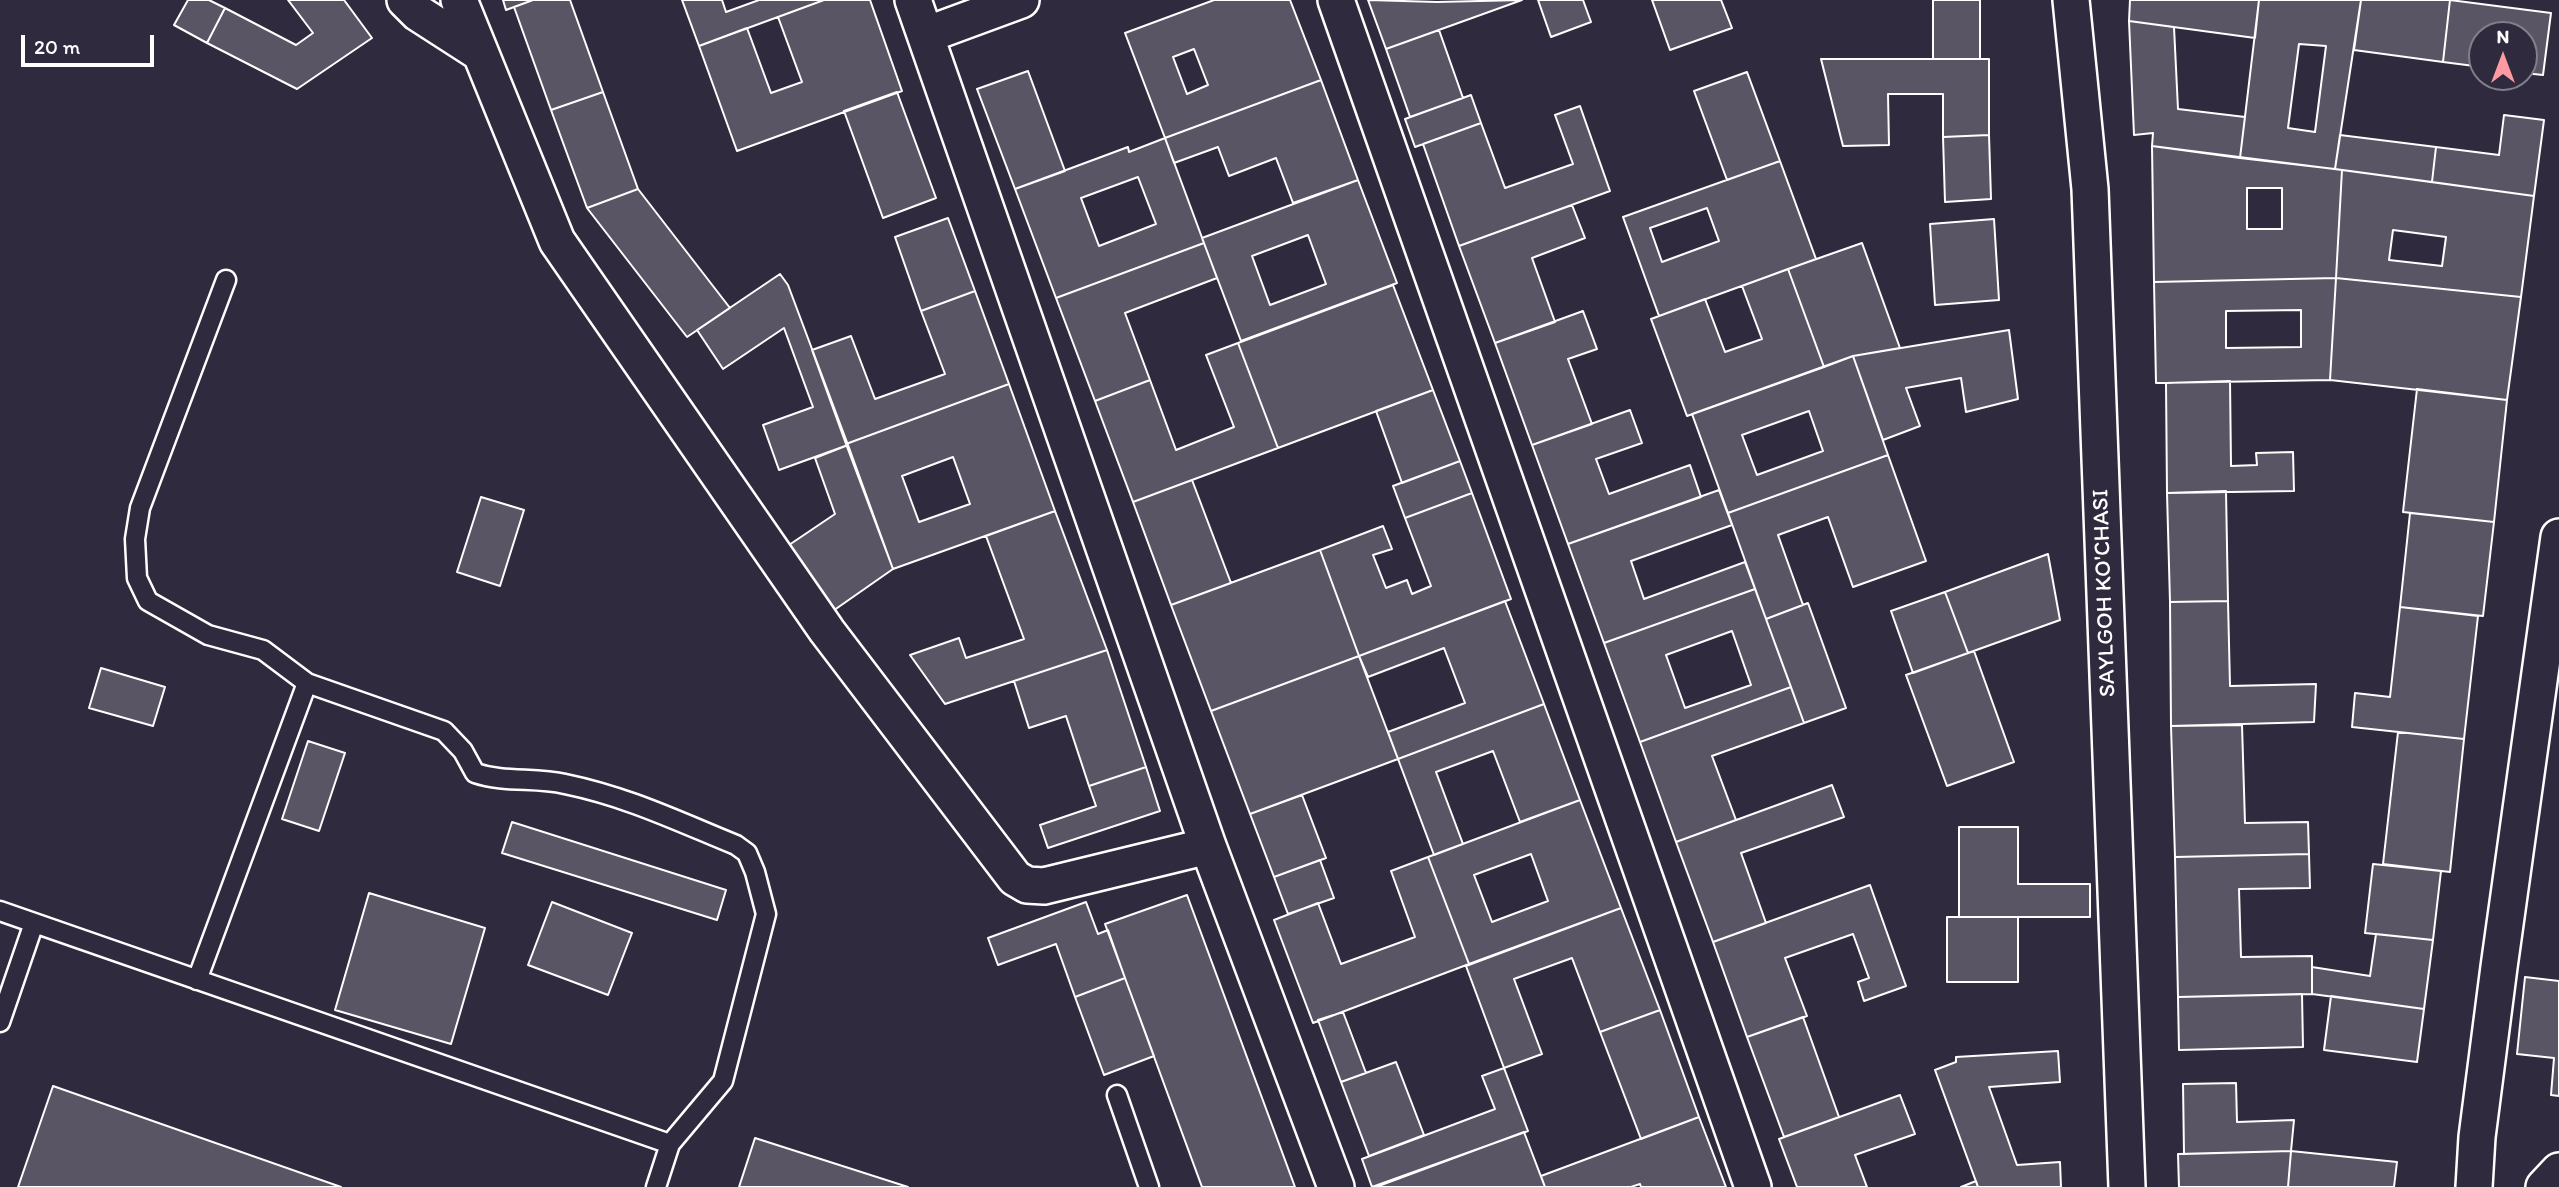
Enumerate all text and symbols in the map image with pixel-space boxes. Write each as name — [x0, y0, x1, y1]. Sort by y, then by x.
scale bar — [24, 21, 158, 65]
north arrow — [2468, 21, 2538, 91]
text: N — [2497, 25, 2509, 48]
text: 20 m — [34, 34, 80, 59]
street label: SAYLGOH KO'CHASI — [2088, 489, 2122, 697]

